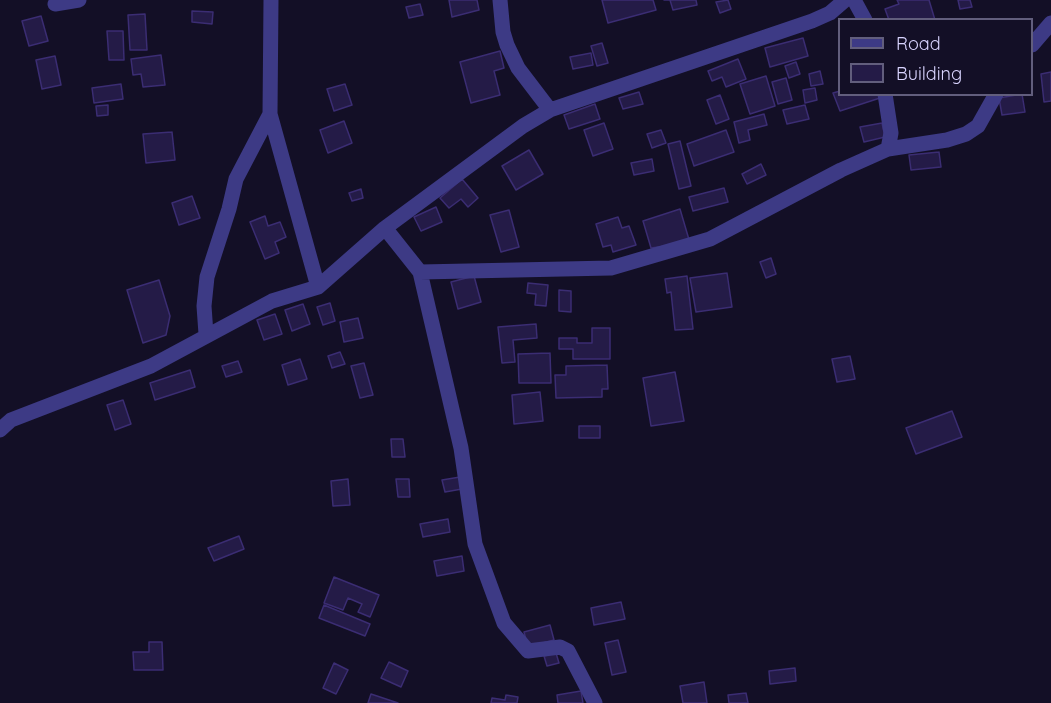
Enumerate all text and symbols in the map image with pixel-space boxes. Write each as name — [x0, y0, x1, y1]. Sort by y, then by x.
legend — [838, 18, 1033, 96]
text: Road — [896, 32, 941, 55]
text: Building — [896, 62, 962, 85]

